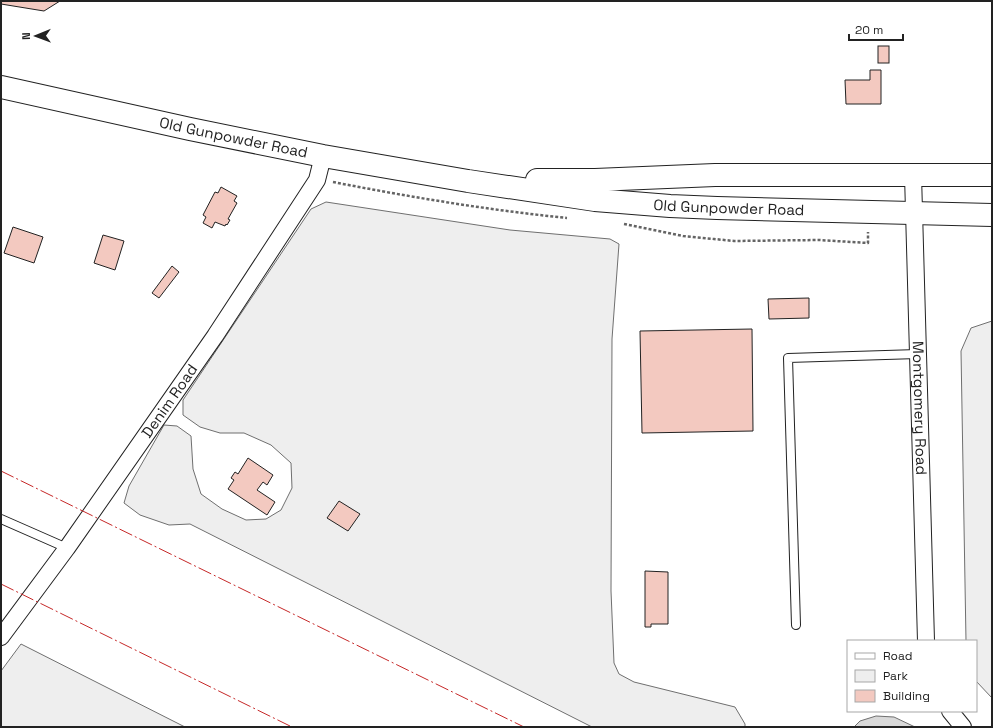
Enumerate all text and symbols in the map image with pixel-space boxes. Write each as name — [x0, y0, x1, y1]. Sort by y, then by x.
north arrow — [16, 16, 56, 56]
scale bar — [849, 16, 903, 42]
text: 20 m — [855, 22, 883, 38]
text: N — [19, 32, 33, 40]
street label: Old Gunpowder Road — [158, 112, 310, 162]
street label: Old Gunpowder Road — [653, 195, 805, 219]
street label: Montgomery Road — [909, 341, 931, 475]
street label: Denim Road — [137, 360, 201, 441]
legend — [847, 640, 977, 712]
text: Road — [883, 648, 912, 664]
text: Park — [883, 668, 908, 684]
text: Building — [883, 688, 930, 704]

